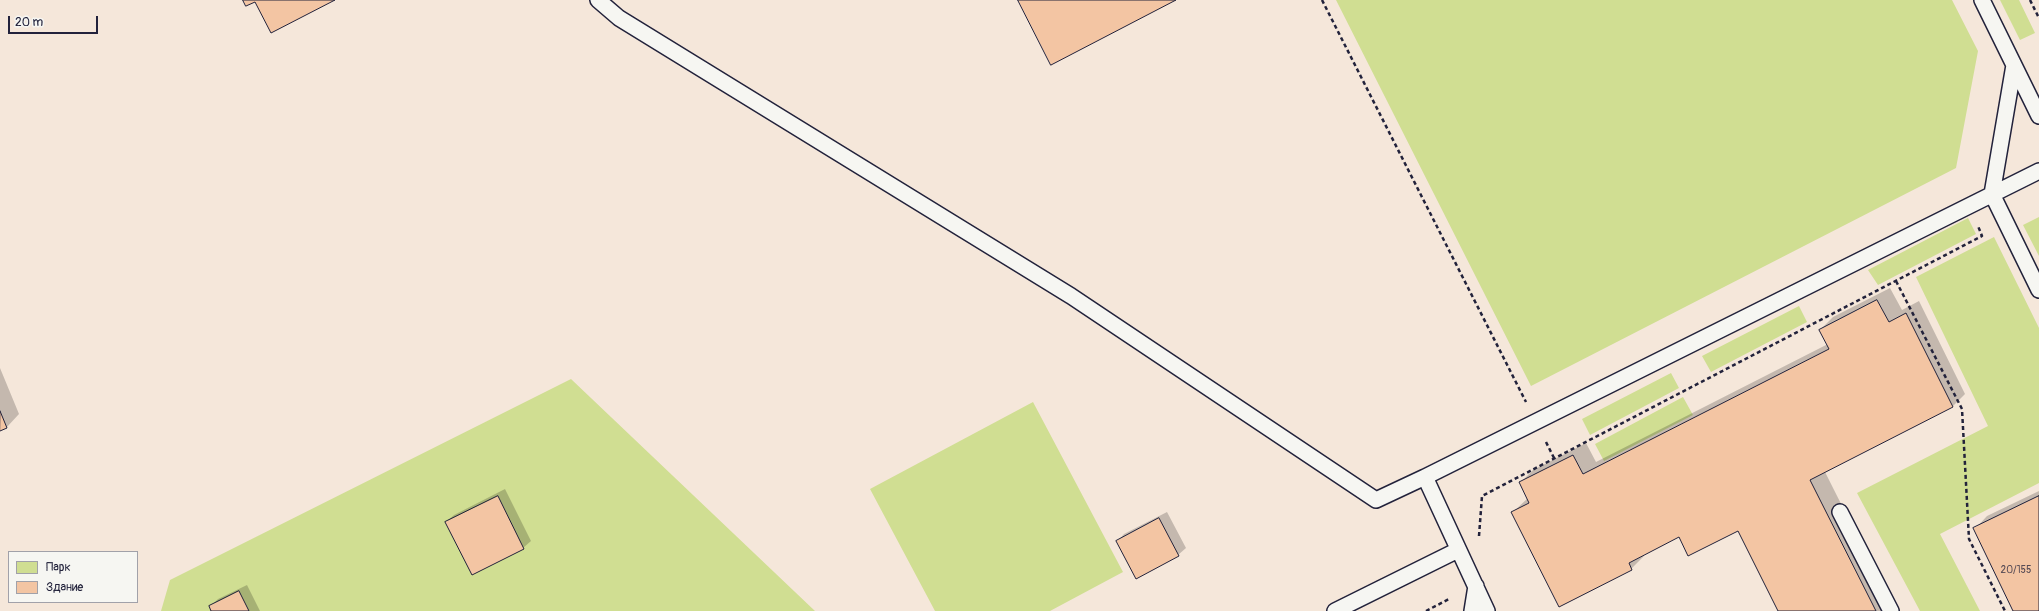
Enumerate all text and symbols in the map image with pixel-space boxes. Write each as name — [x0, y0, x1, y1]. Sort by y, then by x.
scale bar — [10, 8, 100, 34]
text: 20 m — [15, 15, 43, 30]
legend — [8, 551, 138, 603]
text: Парк — [46, 560, 71, 575]
house number: 20/155 — [2001, 564, 2031, 576]
text: Здание — [46, 580, 83, 595]

